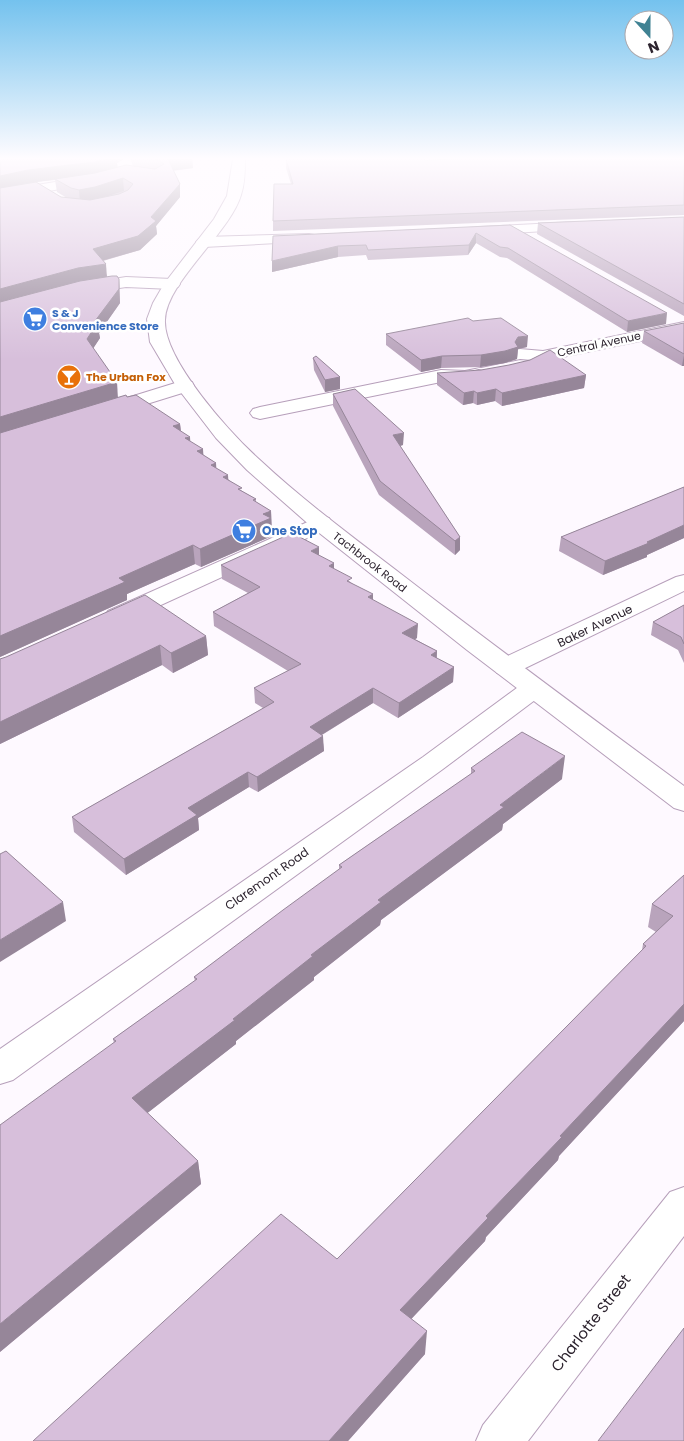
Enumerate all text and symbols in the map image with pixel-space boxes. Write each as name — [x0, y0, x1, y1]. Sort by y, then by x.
north arrow — [624, 10, 674, 60]
text: N — [645, 36, 662, 58]
place label: S & J Convenience Store — [52, 305, 159, 334]
supermarket icon: S & J Convenience Store — [22, 306, 48, 332]
street label: Central Avenue — [556, 327, 642, 361]
bar icon: The Urban Fox — [56, 364, 82, 390]
place label: The Urban Fox — [86, 369, 166, 385]
supermarket icon: One Stop — [231, 518, 257, 544]
place label: One Stop — [262, 522, 318, 539]
street label: Tachbrook Road — [330, 528, 410, 596]
street label: Baker Avenue — [554, 600, 635, 651]
street label: Claremont Road — [221, 843, 312, 914]
street label: Charlotte Street — [546, 1270, 635, 1376]

